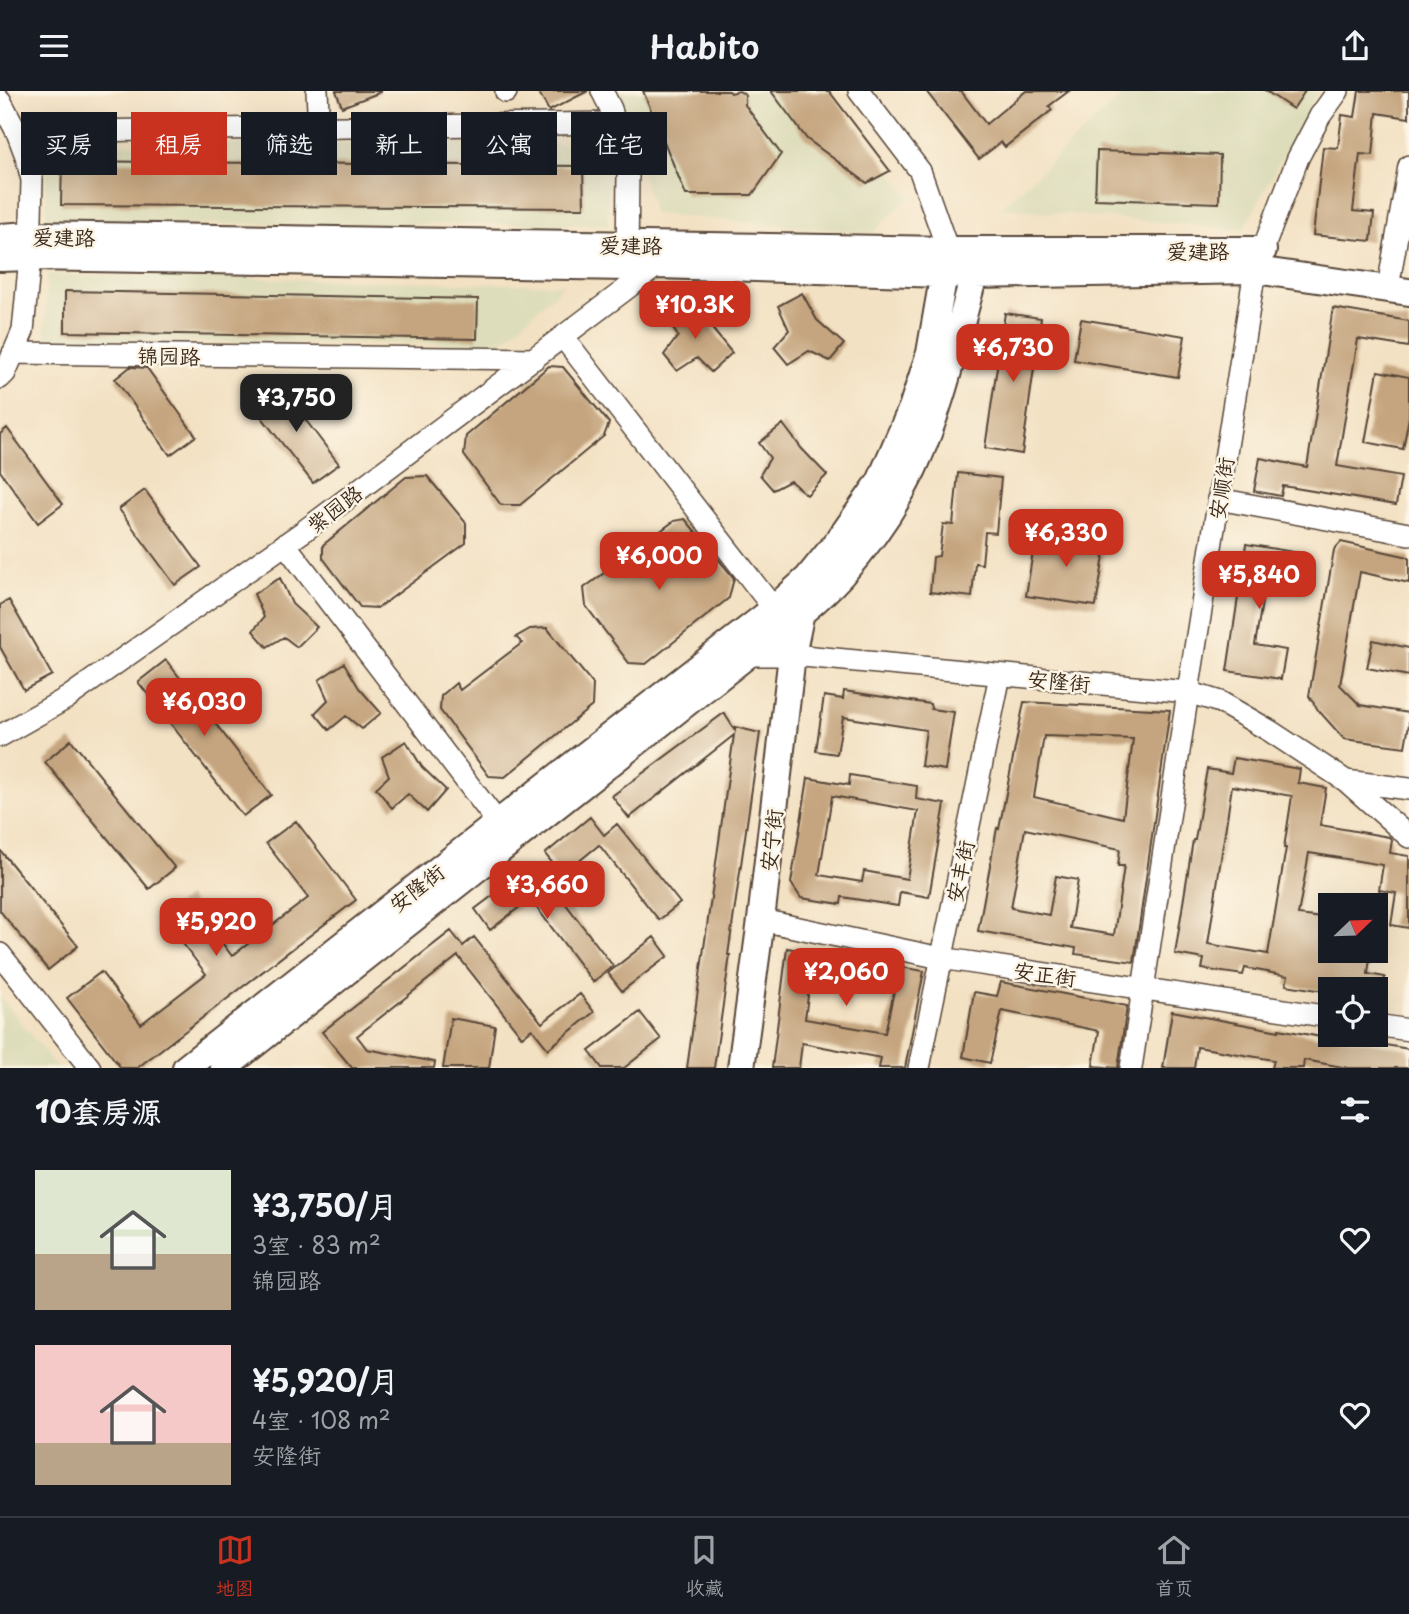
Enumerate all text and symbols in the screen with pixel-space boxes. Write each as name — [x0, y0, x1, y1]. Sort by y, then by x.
text: Habito — [649, 22, 760, 70]
icon: menu — [35, 27, 73, 65]
icon: share — [1336, 27, 1374, 65]
chip: 买房 — [21, 112, 117, 175]
chip: 租房 — [131, 112, 227, 175]
chip: 筛选 — [241, 112, 337, 175]
chip: 新上 — [351, 112, 447, 175]
chip: 公寓 — [461, 112, 557, 175]
chip: 住宅 — [571, 112, 667, 175]
street label: 爱建路 — [32, 219, 96, 253]
street label: 爱建路 — [599, 227, 663, 261]
street label: 爱建路 — [1167, 234, 1230, 266]
pin: ¥10.3K — [638, 281, 752, 341]
text: ¥10.3K — [655, 286, 735, 321]
pin: ¥6,730 — [956, 324, 1070, 384]
text: ¥6,730 — [972, 329, 1054, 364]
street label: 锦园路 — [137, 338, 201, 372]
pin: ¥3,750 — [239, 375, 353, 434]
text: ¥3,750 — [256, 379, 336, 414]
street label: 安顺街 — [1199, 454, 1241, 522]
street label: 紫园路 — [299, 476, 369, 540]
pin: ¥6,330 — [1009, 510, 1123, 569]
text: ¥6,330 — [1024, 514, 1108, 549]
pin: ¥6,000 — [602, 533, 716, 592]
text: ¥6,000 — [616, 537, 702, 572]
pin: ¥5,840 — [1202, 552, 1316, 611]
text: ¥5,840 — [1218, 556, 1300, 591]
street label: 安隆街 — [1026, 661, 1092, 699]
pin: ¥6,030 — [147, 679, 261, 738]
text: ¥6,030 — [162, 683, 246, 718]
street label: 安宁街 — [751, 807, 789, 873]
street label: 安丰街 — [937, 837, 981, 905]
street label: 安隆街 — [381, 855, 451, 919]
pin: ¥3,660 — [490, 861, 604, 921]
text: ¥3,660 — [506, 866, 588, 901]
north arrow — [1318, 893, 1388, 963]
map controls — [1318, 893, 1388, 1047]
pin: ¥5,920 — [159, 899, 273, 958]
text: ¥5,920 — [176, 903, 256, 938]
pin: ¥2,060 — [789, 949, 903, 1008]
text: ¥2,060 — [803, 953, 889, 988]
street label: 安正街 — [1012, 953, 1078, 993]
button: locate — [1318, 977, 1388, 1047]
text: 10套房源 — [35, 1088, 162, 1133]
icon: filters — [1336, 1091, 1374, 1129]
text: ¥3,750/月 — [252, 1182, 398, 1227]
icon: home — [91, 1198, 175, 1282]
icon: heart — [1336, 1221, 1374, 1259]
text: 3室 · 83 m² — [252, 1227, 381, 1262]
text: 锦园路 — [252, 1262, 321, 1297]
text: ¥5,920/月 — [252, 1357, 399, 1402]
icon: home — [91, 1373, 175, 1457]
icon: heart — [1336, 1396, 1374, 1434]
text: 4室 · 108 m² — [252, 1402, 391, 1437]
text: 安隆街 — [252, 1437, 321, 1472]
tab: 地图 — [216, 1531, 254, 1601]
tab: 收藏 — [685, 1531, 723, 1601]
tab: 首页 — [1155, 1531, 1193, 1601]

